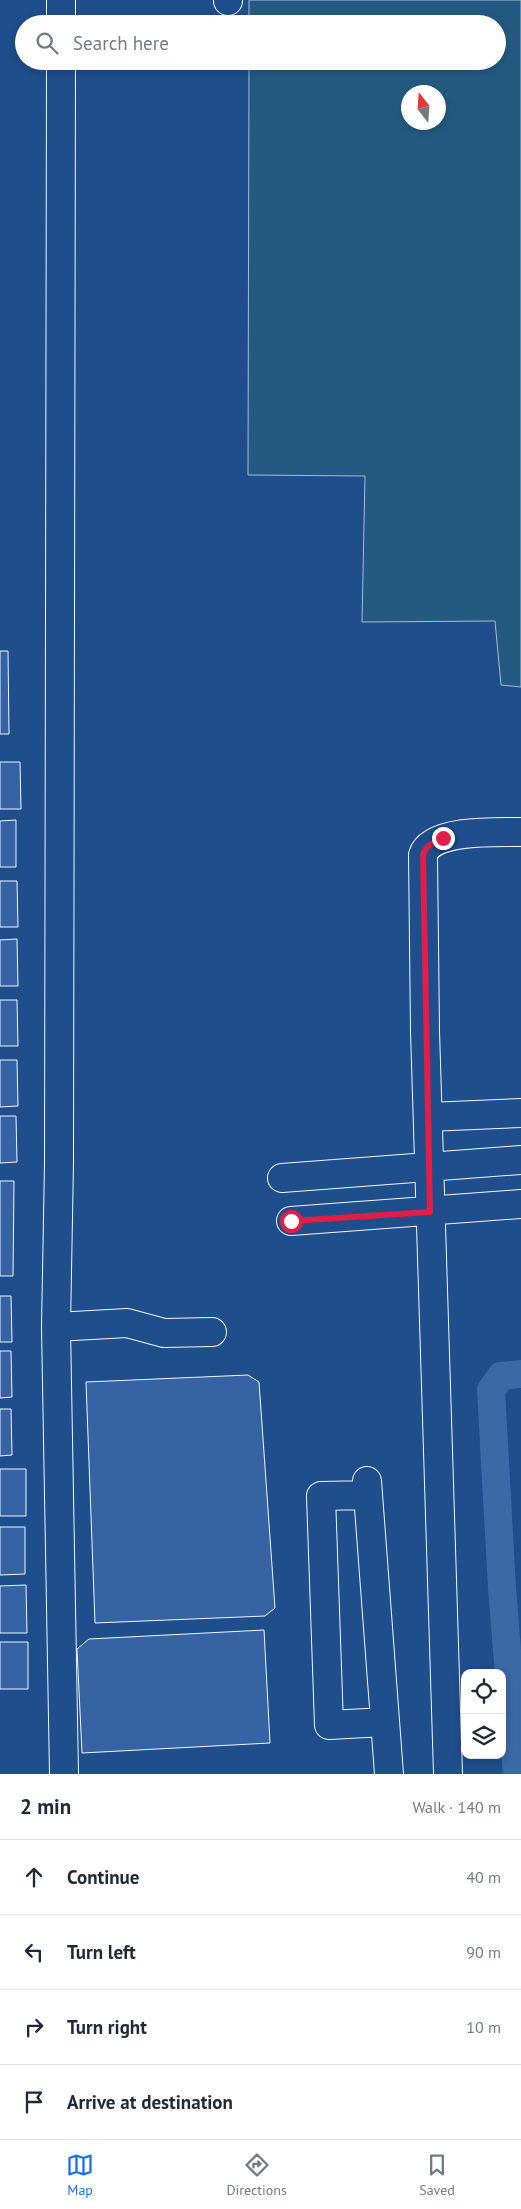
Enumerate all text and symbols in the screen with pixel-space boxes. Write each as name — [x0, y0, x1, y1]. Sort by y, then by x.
search box — [15, 15, 506, 70]
icon: search — [33, 29, 61, 57]
text: Search here — [73, 31, 169, 55]
north arrow — [401, 85, 446, 130]
route end — [432, 827, 455, 850]
route start — [280, 1210, 303, 1233]
map controls — [461, 1669, 506, 1759]
button: locate — [461, 1669, 506, 1714]
button: layers — [461, 1714, 506, 1759]
text: 2 min — [20, 1793, 71, 1820]
text: Walk · 140 m — [412, 1797, 501, 1817]
icon: ahead — [20, 1863, 48, 1891]
text: Continue — [67, 1865, 139, 1889]
text: 40 m — [466, 1867, 501, 1887]
icon: left — [20, 1938, 48, 1966]
text: Turn left — [67, 1940, 136, 1964]
text: 90 m — [466, 1942, 501, 1962]
icon: right — [20, 2013, 48, 2041]
text: Turn right — [67, 2015, 147, 2039]
text: 10 m — [466, 2017, 501, 2037]
icon: arrive — [20, 2088, 48, 2116]
text: Arrive at destination — [67, 2090, 233, 2114]
tab: Map — [66, 2151, 94, 2199]
tab: Directions — [226, 2151, 287, 2199]
tab: Saved — [419, 2151, 455, 2199]

